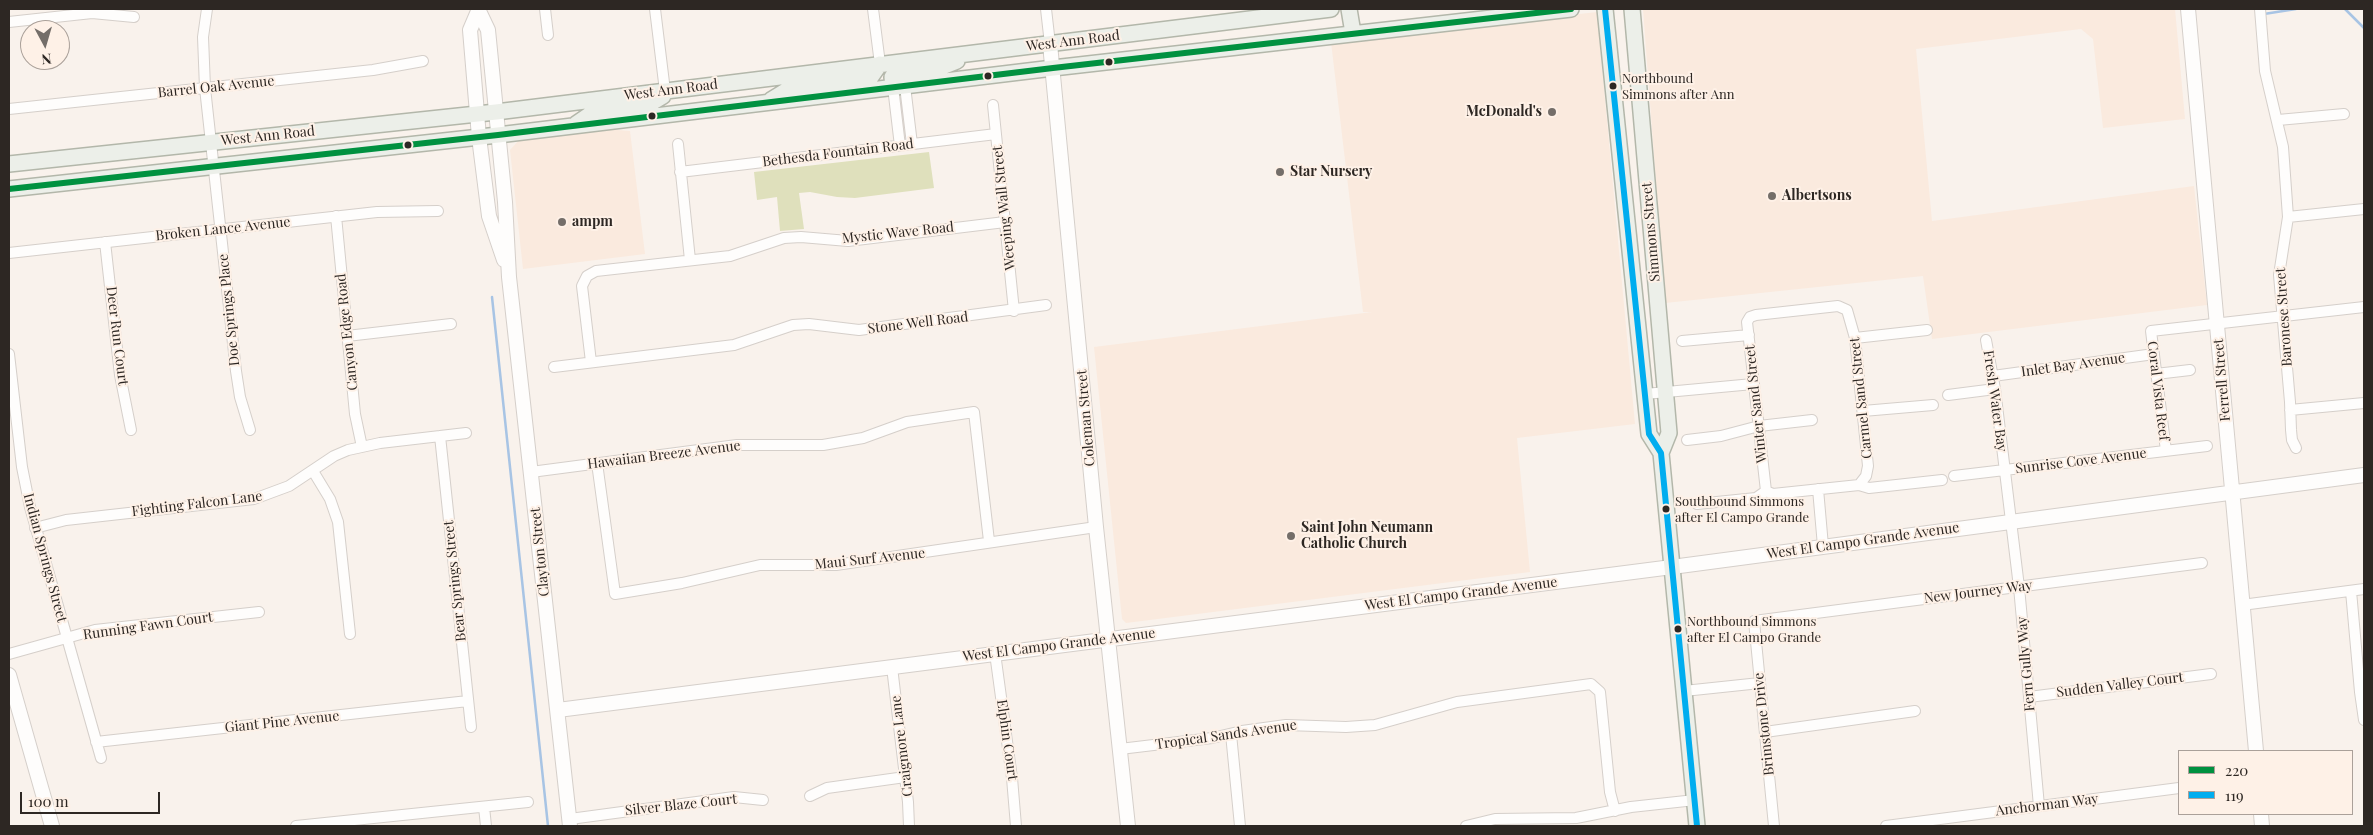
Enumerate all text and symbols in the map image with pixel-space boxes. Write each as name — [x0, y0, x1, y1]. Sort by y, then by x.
north arrow — [20, 20, 70, 70]
street label: West Ann Road — [1025, 27, 1121, 55]
text: N — [41, 49, 53, 69]
unlabelled marker — [1104, 57, 1114, 67]
unlabelled marker — [983, 71, 993, 81]
place label: Northbound Simmons after Ann — [1622, 71, 1735, 102]
street label: Barrel Oak Avenue — [157, 73, 275, 101]
street label: West Ann Road — [623, 76, 719, 104]
marker: Northbound Simmons after Ann — [1608, 81, 1618, 91]
place label: McDonald's — [1466, 104, 1542, 120]
marker: McDonald's — [1546, 106, 1558, 118]
unlabelled marker — [647, 111, 657, 121]
street label: West Ann Road — [220, 123, 316, 149]
street label: Bethesda Fountain Road — [761, 135, 915, 171]
unlabelled marker — [403, 140, 413, 150]
street label: Weeping Wall Street — [989, 145, 1019, 271]
place label: Star Nursery — [1290, 164, 1372, 180]
marker: Star Nursery — [1274, 166, 1286, 178]
street label: Simmons Street — [1638, 182, 1664, 282]
place label: Albertsons — [1782, 188, 1852, 204]
marker: Albertsons — [1766, 190, 1778, 202]
street label: Broken Lance Avenue — [155, 214, 291, 244]
place label: ampm — [572, 214, 613, 230]
marker: ampm — [556, 216, 568, 228]
street label: Mystic Wave Road — [841, 219, 955, 247]
street label: Doe Springs Place — [215, 253, 243, 367]
street label: Baronese Street — [2272, 267, 2296, 367]
street label: Canyon Edge Road — [332, 273, 362, 391]
street label: Deer Run Court — [103, 286, 131, 386]
street label: Stone Well Road — [867, 308, 969, 338]
street label: Carmel Sand Street — [1846, 336, 1876, 460]
street label: Ferrell Street — [2210, 338, 2234, 422]
street label: Coral Vista Reef — [2144, 340, 2172, 442]
street label: Winter Sand Street — [1741, 344, 1771, 464]
street label: Fresh Water Bay — [1980, 349, 2010, 453]
street label: Inlet Bay Avenue — [2020, 349, 2126, 381]
street label: Coleman Street — [1073, 369, 1099, 467]
street label: Hawaiian Breeze Avenue — [586, 437, 742, 473]
street label: Sunrise Cove Avenue — [2015, 445, 2147, 477]
street label: Fighting Falcon Lane — [131, 488, 263, 520]
street label: Indian Springs Street — [20, 492, 70, 624]
place label: Southbound Simmons after El Campo Grande — [1675, 494, 1809, 525]
marker: Southbound Simmons after El Campo Grande — [1661, 504, 1671, 514]
street label: Clayton Street — [527, 507, 553, 597]
street label: West El Campo Grande Avenue — [1766, 519, 1960, 563]
street label: Bear Springs Street — [440, 520, 470, 642]
place label: Saint John Neumann Catholic Church — [1301, 520, 1433, 552]
marker: Saint John Neumann Catholic Church — [1285, 530, 1297, 542]
street label: Maui Surf Avenue — [814, 545, 926, 573]
street label: West El Campo Grande Avenue — [1364, 574, 1558, 614]
street label: New Journey Way — [1923, 577, 2033, 607]
street label: Running Fawn Court — [82, 609, 214, 643]
place label: Northbound Simmons after El Campo Grande — [1687, 614, 1821, 645]
street label: Fern Gully Way — [2013, 616, 2039, 712]
marker: Northbound Simmons after El Campo Grande — [1673, 624, 1683, 634]
street label: West El Campo Grande Avenue — [962, 625, 1156, 665]
street label: Sudden Valley Court — [2056, 669, 2184, 701]
street label: Brimstone Drive — [1750, 672, 1778, 776]
street label: Craigmore Lane — [887, 695, 917, 797]
street label: Elphin Court — [993, 698, 1021, 782]
street label: Giant Pine Avenue — [224, 708, 340, 736]
street label: Tropical Sands Avenue — [1154, 717, 1298, 753]
legend — [2178, 750, 2353, 815]
text: 220 — [2225, 760, 2248, 780]
scale bar — [22, 782, 162, 814]
text: 119 — [2225, 785, 2244, 805]
street label: Anchorman Way — [1995, 790, 2099, 820]
text: 100 m — [28, 791, 69, 811]
street label: Silver Blaze Court — [624, 791, 738, 819]

